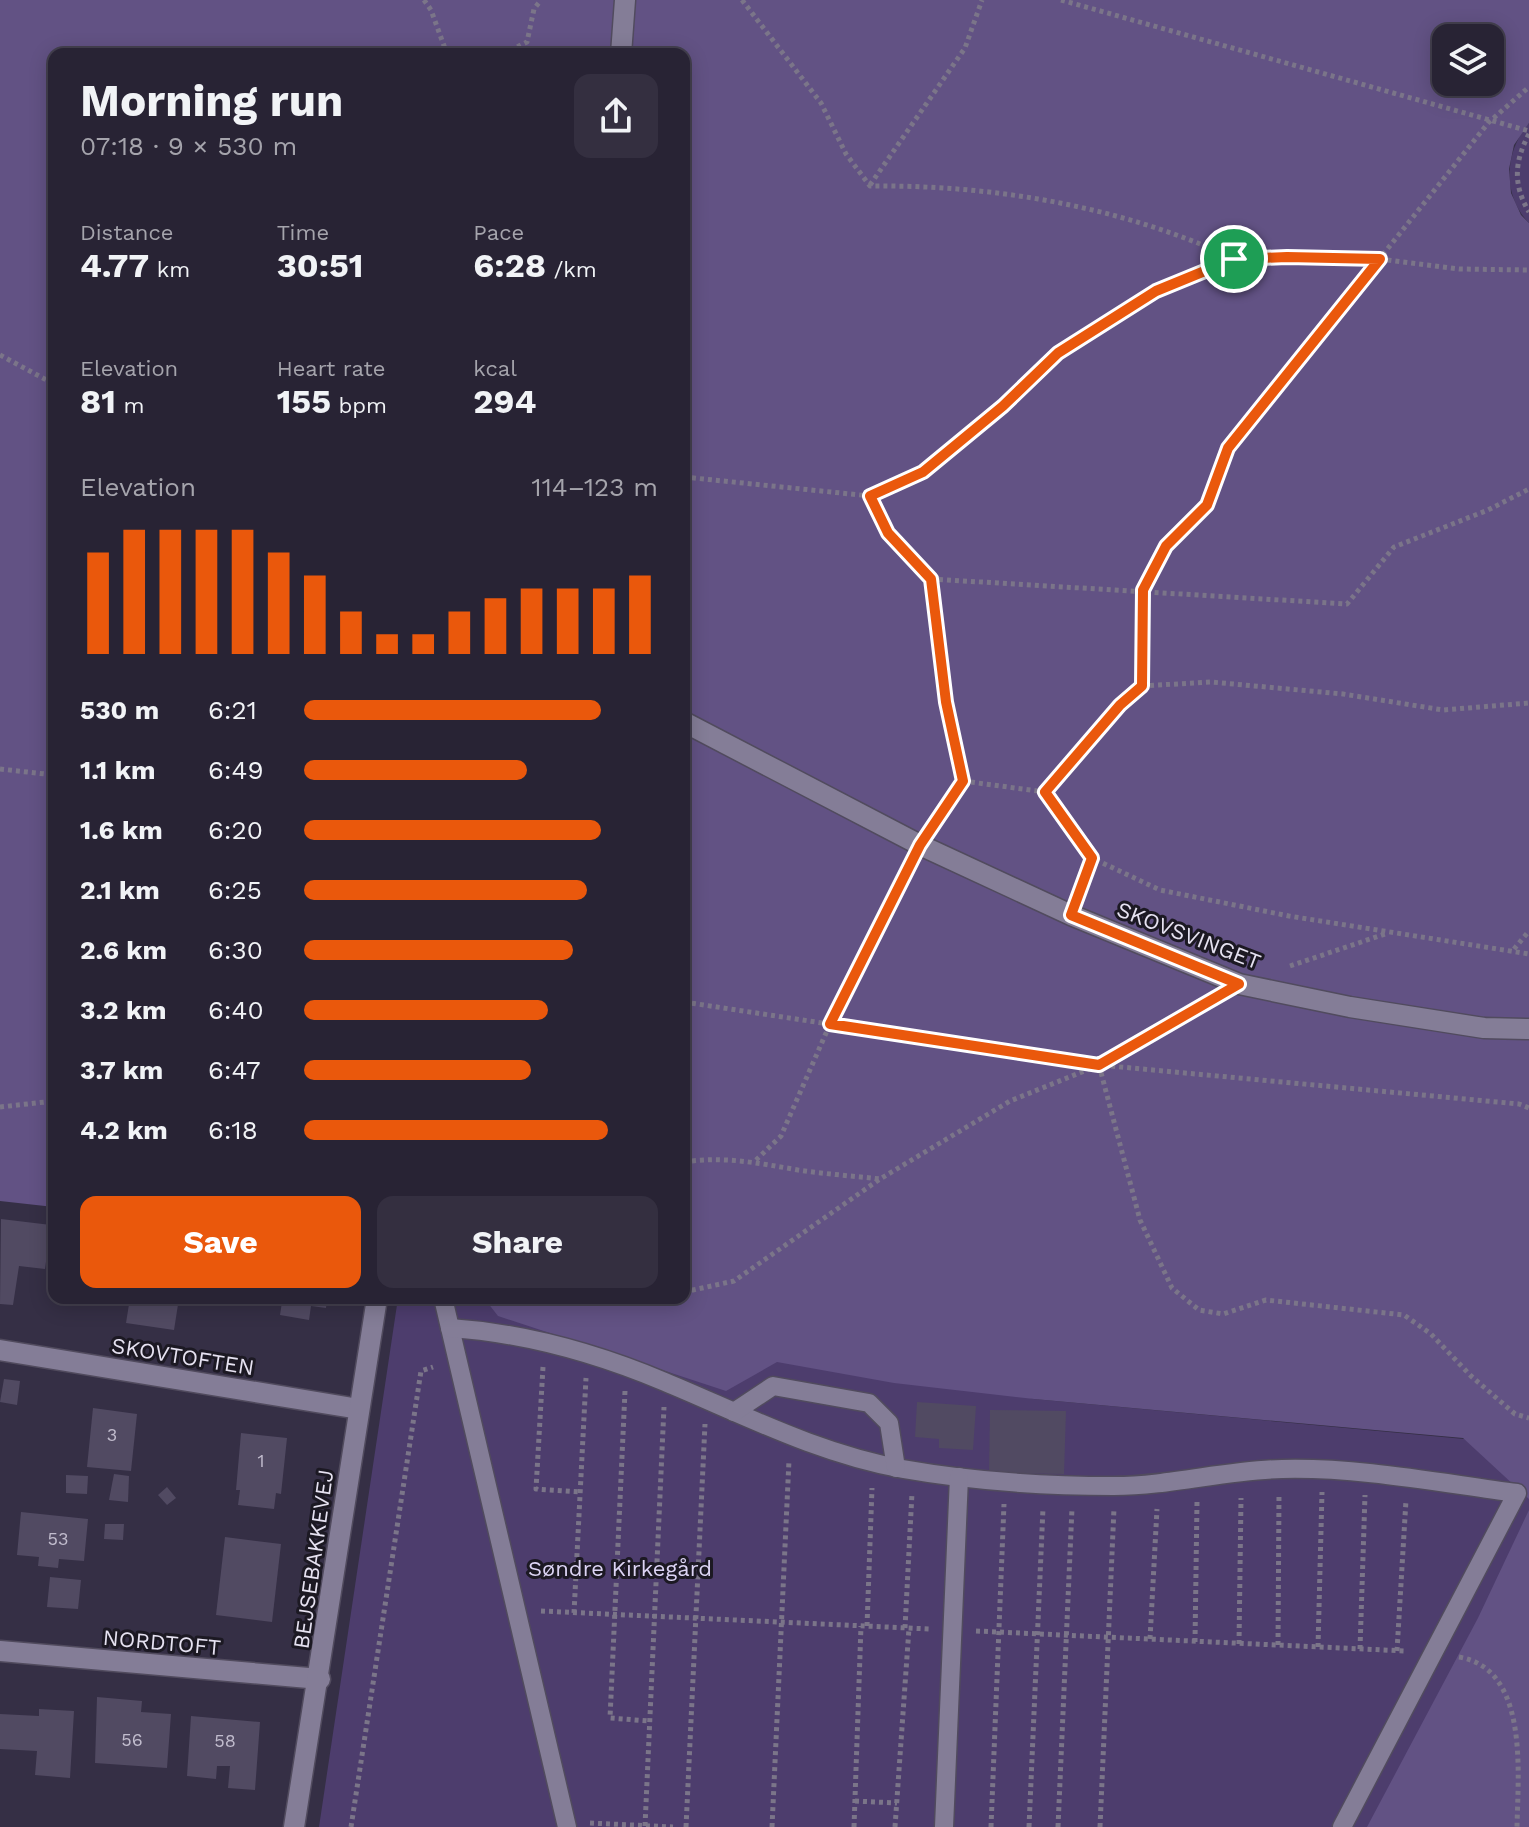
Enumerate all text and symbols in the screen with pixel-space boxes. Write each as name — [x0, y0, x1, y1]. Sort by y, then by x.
map controls — [1432, 24, 1504, 96]
button: layers — [1432, 24, 1504, 96]
button: share — [574, 74, 658, 158]
text: Morning run — [80, 75, 343, 127]
text: 07:18 · 9 × 530 m — [80, 131, 297, 161]
text: Distance — [80, 220, 174, 245]
text: Time — [277, 220, 329, 245]
text: Pace — [473, 220, 524, 245]
pin — [1200, 225, 1268, 293]
icon: arrive — [1212, 237, 1256, 281]
text: 4.77 — [80, 245, 149, 285]
text: 30:51 — [277, 245, 363, 285]
text: 6:28 — [473, 245, 546, 285]
text: km — [149, 257, 190, 282]
text: /km — [546, 257, 597, 282]
text: Elevation — [80, 356, 178, 381]
text: Heart rate — [277, 356, 385, 381]
text: kcal — [473, 356, 517, 381]
text: 81 — [80, 381, 116, 421]
text: 155 — [277, 381, 331, 421]
text: 294 — [473, 381, 537, 421]
text: m — [116, 393, 144, 418]
text: bpm — [331, 393, 387, 418]
text: Elevation — [80, 472, 196, 502]
text: 114–123 m — [532, 472, 658, 502]
text: 530 m — [80, 695, 159, 725]
text: 6:21 — [208, 695, 257, 725]
text: 1.1 km — [80, 755, 155, 785]
text: 6:49 — [208, 755, 263, 785]
text: 1.6 km — [80, 815, 163, 845]
text: 6:20 — [208, 815, 263, 845]
text: 2.1 km — [80, 875, 160, 905]
text: 6:25 — [208, 875, 262, 905]
street label: SKOVSVINGET — [1113, 897, 1264, 974]
text: 2.6 km — [80, 935, 167, 965]
text: 6:30 — [208, 935, 263, 965]
text: 3.2 km — [80, 995, 167, 1025]
text: 6:40 — [208, 995, 264, 1025]
text: 3.7 km — [80, 1055, 163, 1085]
text: 6:47 — [208, 1055, 261, 1085]
text: 4.2 km — [80, 1115, 168, 1145]
text: 6:18 — [208, 1115, 258, 1145]
button: Save — [80, 1196, 361, 1288]
button: Share — [377, 1196, 658, 1288]
street label: SKOVTOFTEN — [110, 1333, 256, 1380]
house number: 3 — [107, 1424, 117, 1445]
house number: 1 — [257, 1450, 265, 1471]
street label: BEJSEBAKKEVEJ — [289, 1468, 338, 1650]
house number: 53 — [48, 1528, 68, 1549]
park label: Søndre Kirkegård — [528, 1556, 712, 1581]
street label: NORDTOFT — [102, 1625, 222, 1660]
house number: 56 — [121, 1729, 143, 1750]
house number: 58 — [214, 1730, 236, 1751]

